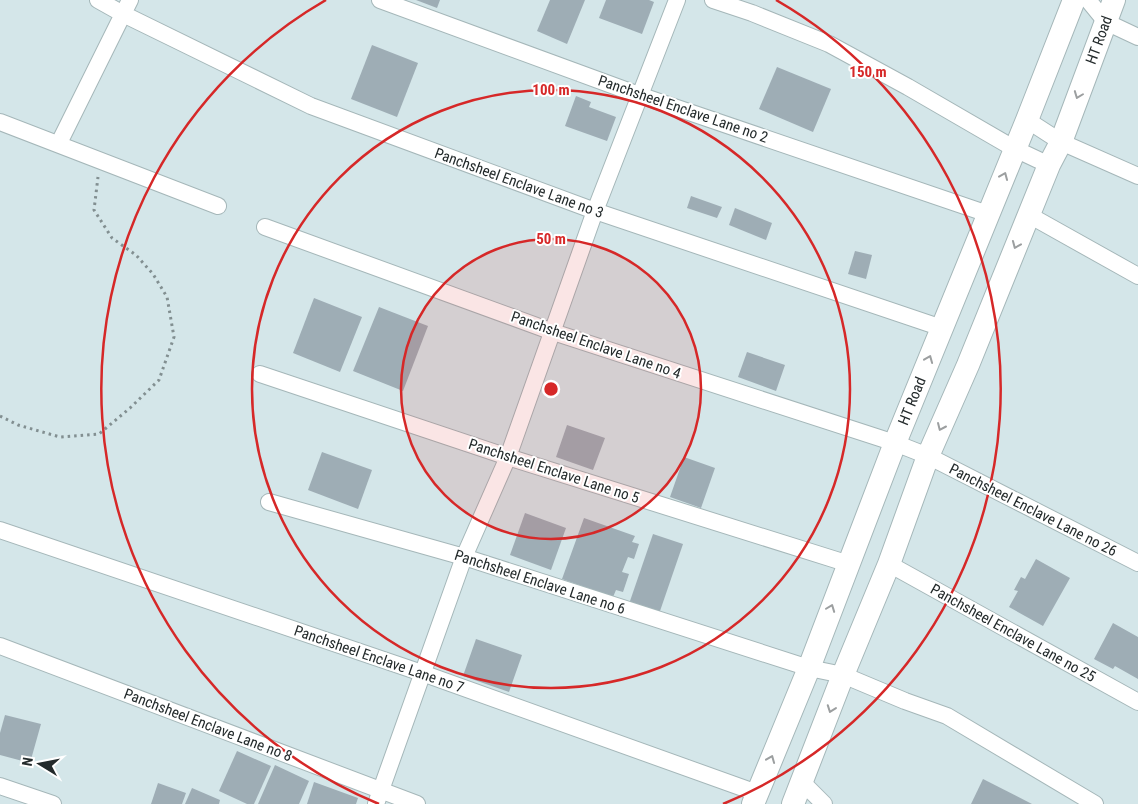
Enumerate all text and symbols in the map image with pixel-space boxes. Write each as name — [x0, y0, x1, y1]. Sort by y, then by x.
street label: HT Road — [1082, 13, 1116, 67]
text: 150 m — [849, 63, 887, 81]
street label: Panchsheel Enclave Lane no 2 — [596, 71, 770, 147]
text: 100 m — [532, 81, 570, 99]
one-way arrow — [1074, 90, 1084, 99]
street label: Panchsheel Enclave Lane no 3 — [432, 144, 606, 222]
one-way arrow — [997, 172, 1008, 181]
text: 50 m — [536, 230, 566, 248]
one-way arrow — [1012, 240, 1023, 249]
street label: Panchsheel Enclave Lane no 4 — [509, 307, 683, 383]
one-way arrow — [923, 355, 934, 364]
street label: HT Road — [894, 374, 930, 428]
centre of rings — [542, 380, 560, 398]
one-way arrow — [936, 422, 947, 431]
street label: Panchsheel Enclave Lane no 5 — [466, 435, 642, 507]
street label: Panchsheel Enclave Lane no 26 — [946, 460, 1120, 560]
street label: Panchsheel Enclave Lane no 6 — [452, 546, 628, 618]
street label: Panchsheel Enclave Lane no 25 — [927, 580, 1099, 686]
one-way arrow — [825, 604, 836, 613]
street label: Panchsheel Enclave Lane no 7 — [292, 621, 466, 697]
street label: Panchsheel Enclave Lane no 8 — [121, 685, 295, 765]
one-way arrow — [827, 704, 837, 713]
north arrow — [15, 739, 65, 789]
one-way arrow — [765, 755, 775, 764]
text: N — [19, 756, 36, 767]

